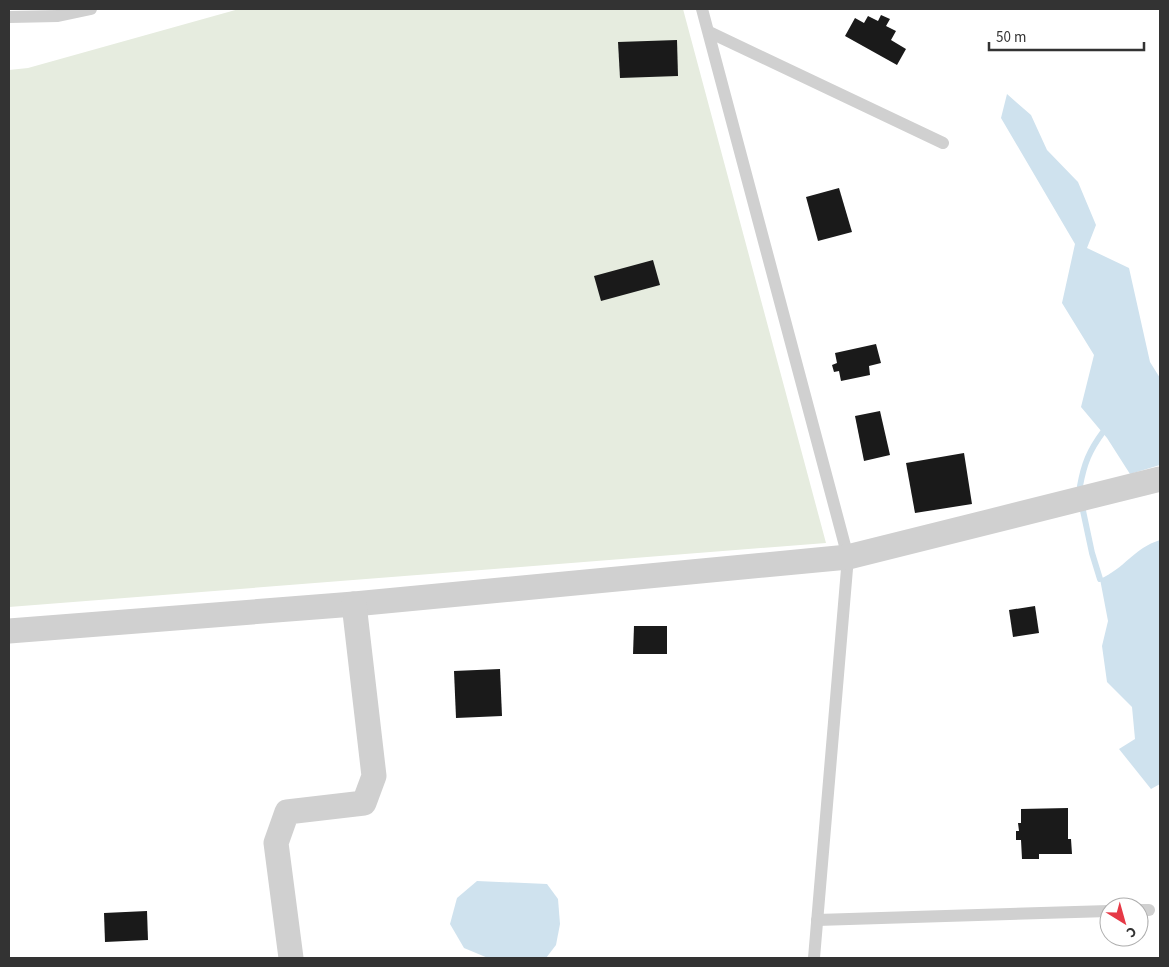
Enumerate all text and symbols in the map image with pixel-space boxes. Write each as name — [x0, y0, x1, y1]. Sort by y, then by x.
scale bar — [989, 20, 1144, 52]
text: 50 m — [996, 27, 1026, 48]
north arrow — [1099, 897, 1149, 947]
text: С — [1122, 921, 1140, 942]

